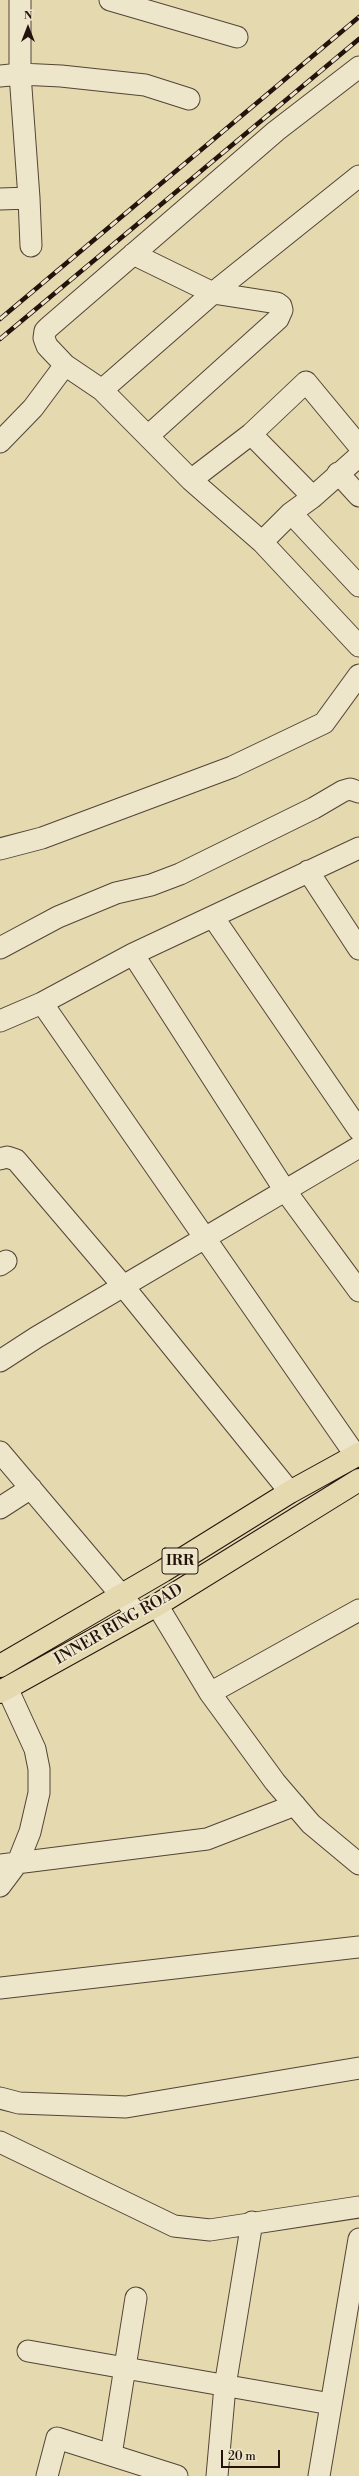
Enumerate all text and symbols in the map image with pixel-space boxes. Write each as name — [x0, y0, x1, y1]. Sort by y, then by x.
north arrow — [8, 8, 48, 48]
text: N — [24, 9, 32, 23]
road number: IRR — [162, 1548, 198, 1574]
street label: INNER RING ROAD — [51, 1580, 187, 1670]
scale bar — [223, 2442, 282, 2468]
text: 20 m — [228, 2449, 256, 2464]

